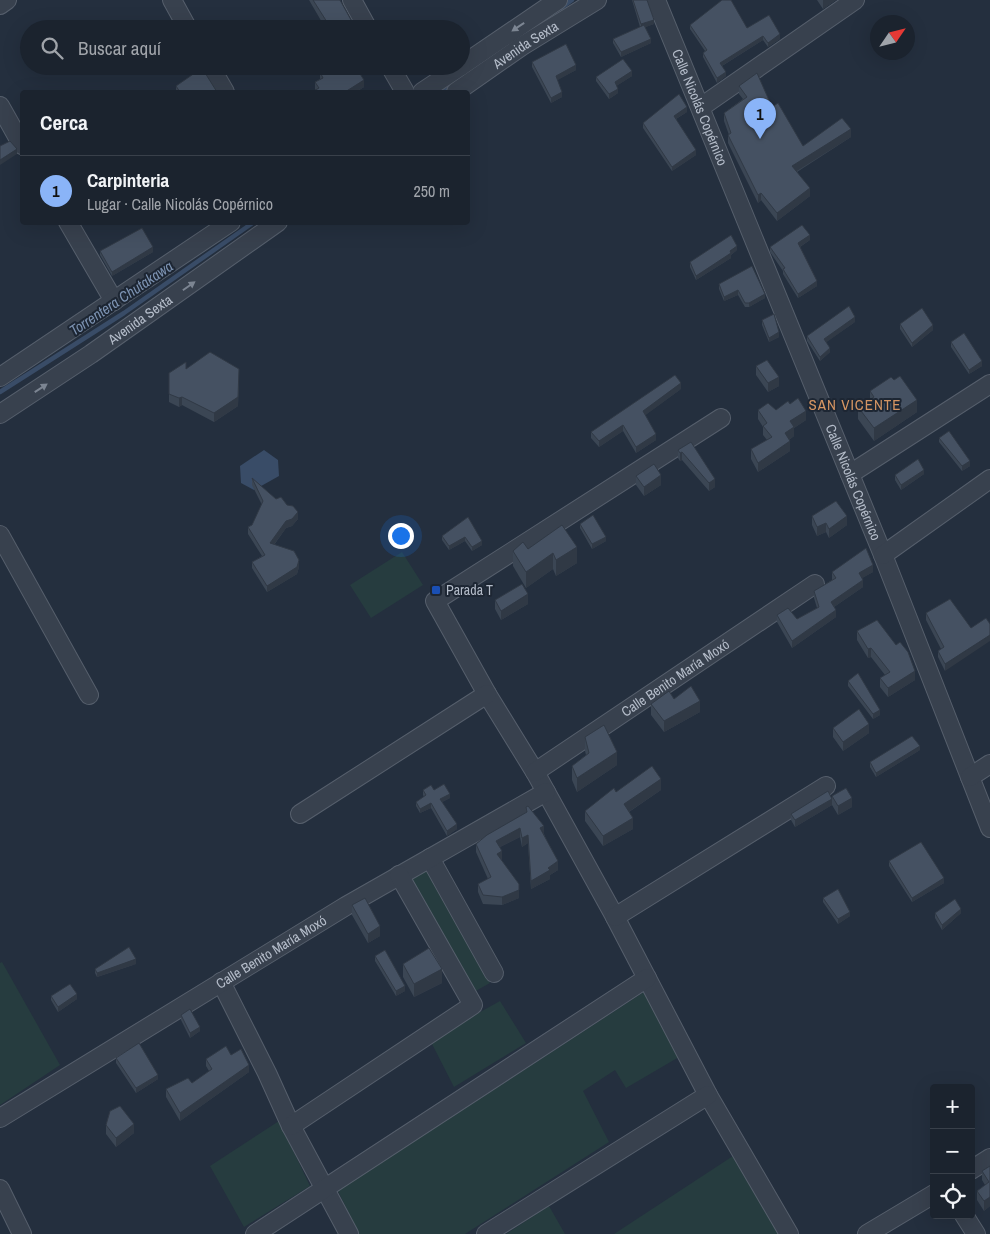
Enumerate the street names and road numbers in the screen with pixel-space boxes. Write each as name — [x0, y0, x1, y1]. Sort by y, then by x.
street label: Avenida Sexta — [488, 17, 562, 73]
street label: Calle Nicolás Copérnico — [668, 47, 732, 168]
street label: Avenida Sexta — [104, 290, 176, 349]
street label: Calle Nicolás Copérnico — [821, 421, 885, 543]
street label: Calle Benito María Moxó — [618, 635, 733, 721]
street label: Calle Benito María Moxó — [213, 911, 330, 993]

